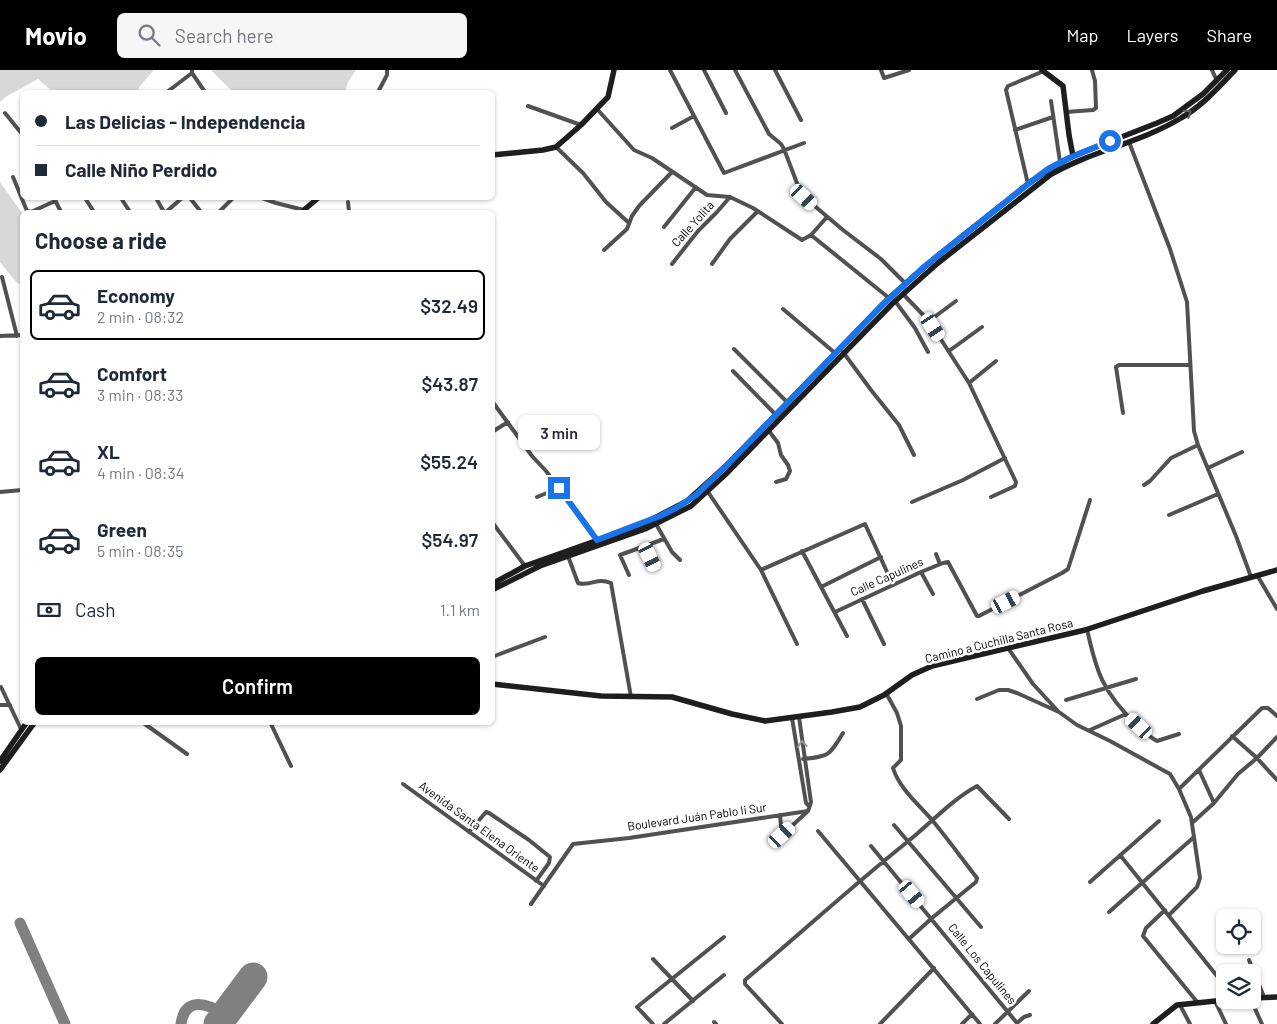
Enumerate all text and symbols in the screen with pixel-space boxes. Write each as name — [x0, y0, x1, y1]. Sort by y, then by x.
search box — [117, 13, 467, 58]
text: Movio — [25, 21, 87, 50]
icon: search — [135, 21, 163, 49]
text: Search here — [175, 24, 274, 47]
text: Map — [1066, 24, 1098, 46]
text: Layers — [1126, 24, 1179, 46]
text: Share — [1207, 24, 1252, 46]
text: Las Delicias - Independencia — [65, 110, 305, 133]
one-way arrow — [1183, 110, 1192, 120]
route start — [1099, 130, 1121, 152]
text: Calle Niño Perdido — [65, 158, 217, 181]
car — [787, 181, 820, 213]
street label: Calle Yolita — [668, 198, 716, 249]
text: Choose a ride — [35, 227, 167, 253]
icon: car — [37, 283, 82, 328]
text: Economy — [97, 284, 175, 307]
text: $32.49 — [420, 294, 478, 317]
text: 2 min · 08:32 — [97, 307, 184, 326]
car — [918, 310, 947, 344]
icon: car — [37, 361, 82, 406]
text: Comfort — [97, 362, 167, 385]
text: $43.87 — [421, 372, 478, 395]
text: 3 min · 08:33 — [97, 385, 183, 404]
callout: 3 min — [518, 416, 600, 450]
text: 3 min — [540, 423, 578, 442]
icon: car — [37, 439, 82, 484]
text: XL — [97, 440, 120, 463]
text: $55.24 — [420, 450, 478, 473]
text: 4 min · 08:34 — [97, 463, 185, 482]
route end — [548, 477, 570, 499]
icon: car — [37, 517, 82, 562]
text: Green — [97, 518, 147, 541]
text: $54.97 — [422, 528, 478, 551]
car — [636, 540, 663, 574]
text: 5 min · 08:35 — [97, 541, 183, 560]
street label: Calle Capulines — [848, 554, 925, 598]
car — [989, 589, 1022, 615]
icon: cash — [35, 596, 63, 624]
text: Cash — [75, 598, 116, 621]
text: 1.1 km — [440, 600, 480, 619]
street label: Camino a Cuchilla Santa Rosa — [923, 615, 1074, 665]
button: Confirm — [35, 657, 480, 715]
car — [1122, 710, 1155, 742]
one-way arrow — [797, 740, 808, 748]
street label: Avenida Santa Elena Oriente — [417, 778, 543, 875]
street label: Boulevard Juán Pablo Ii Sur — [626, 799, 768, 833]
car — [765, 819, 798, 851]
car — [896, 878, 927, 910]
map controls — [1216, 909, 1261, 1009]
button: locate — [1216, 909, 1261, 954]
street label: Calle Los Capulines — [946, 920, 1020, 1007]
button: layers — [1216, 964, 1261, 1009]

